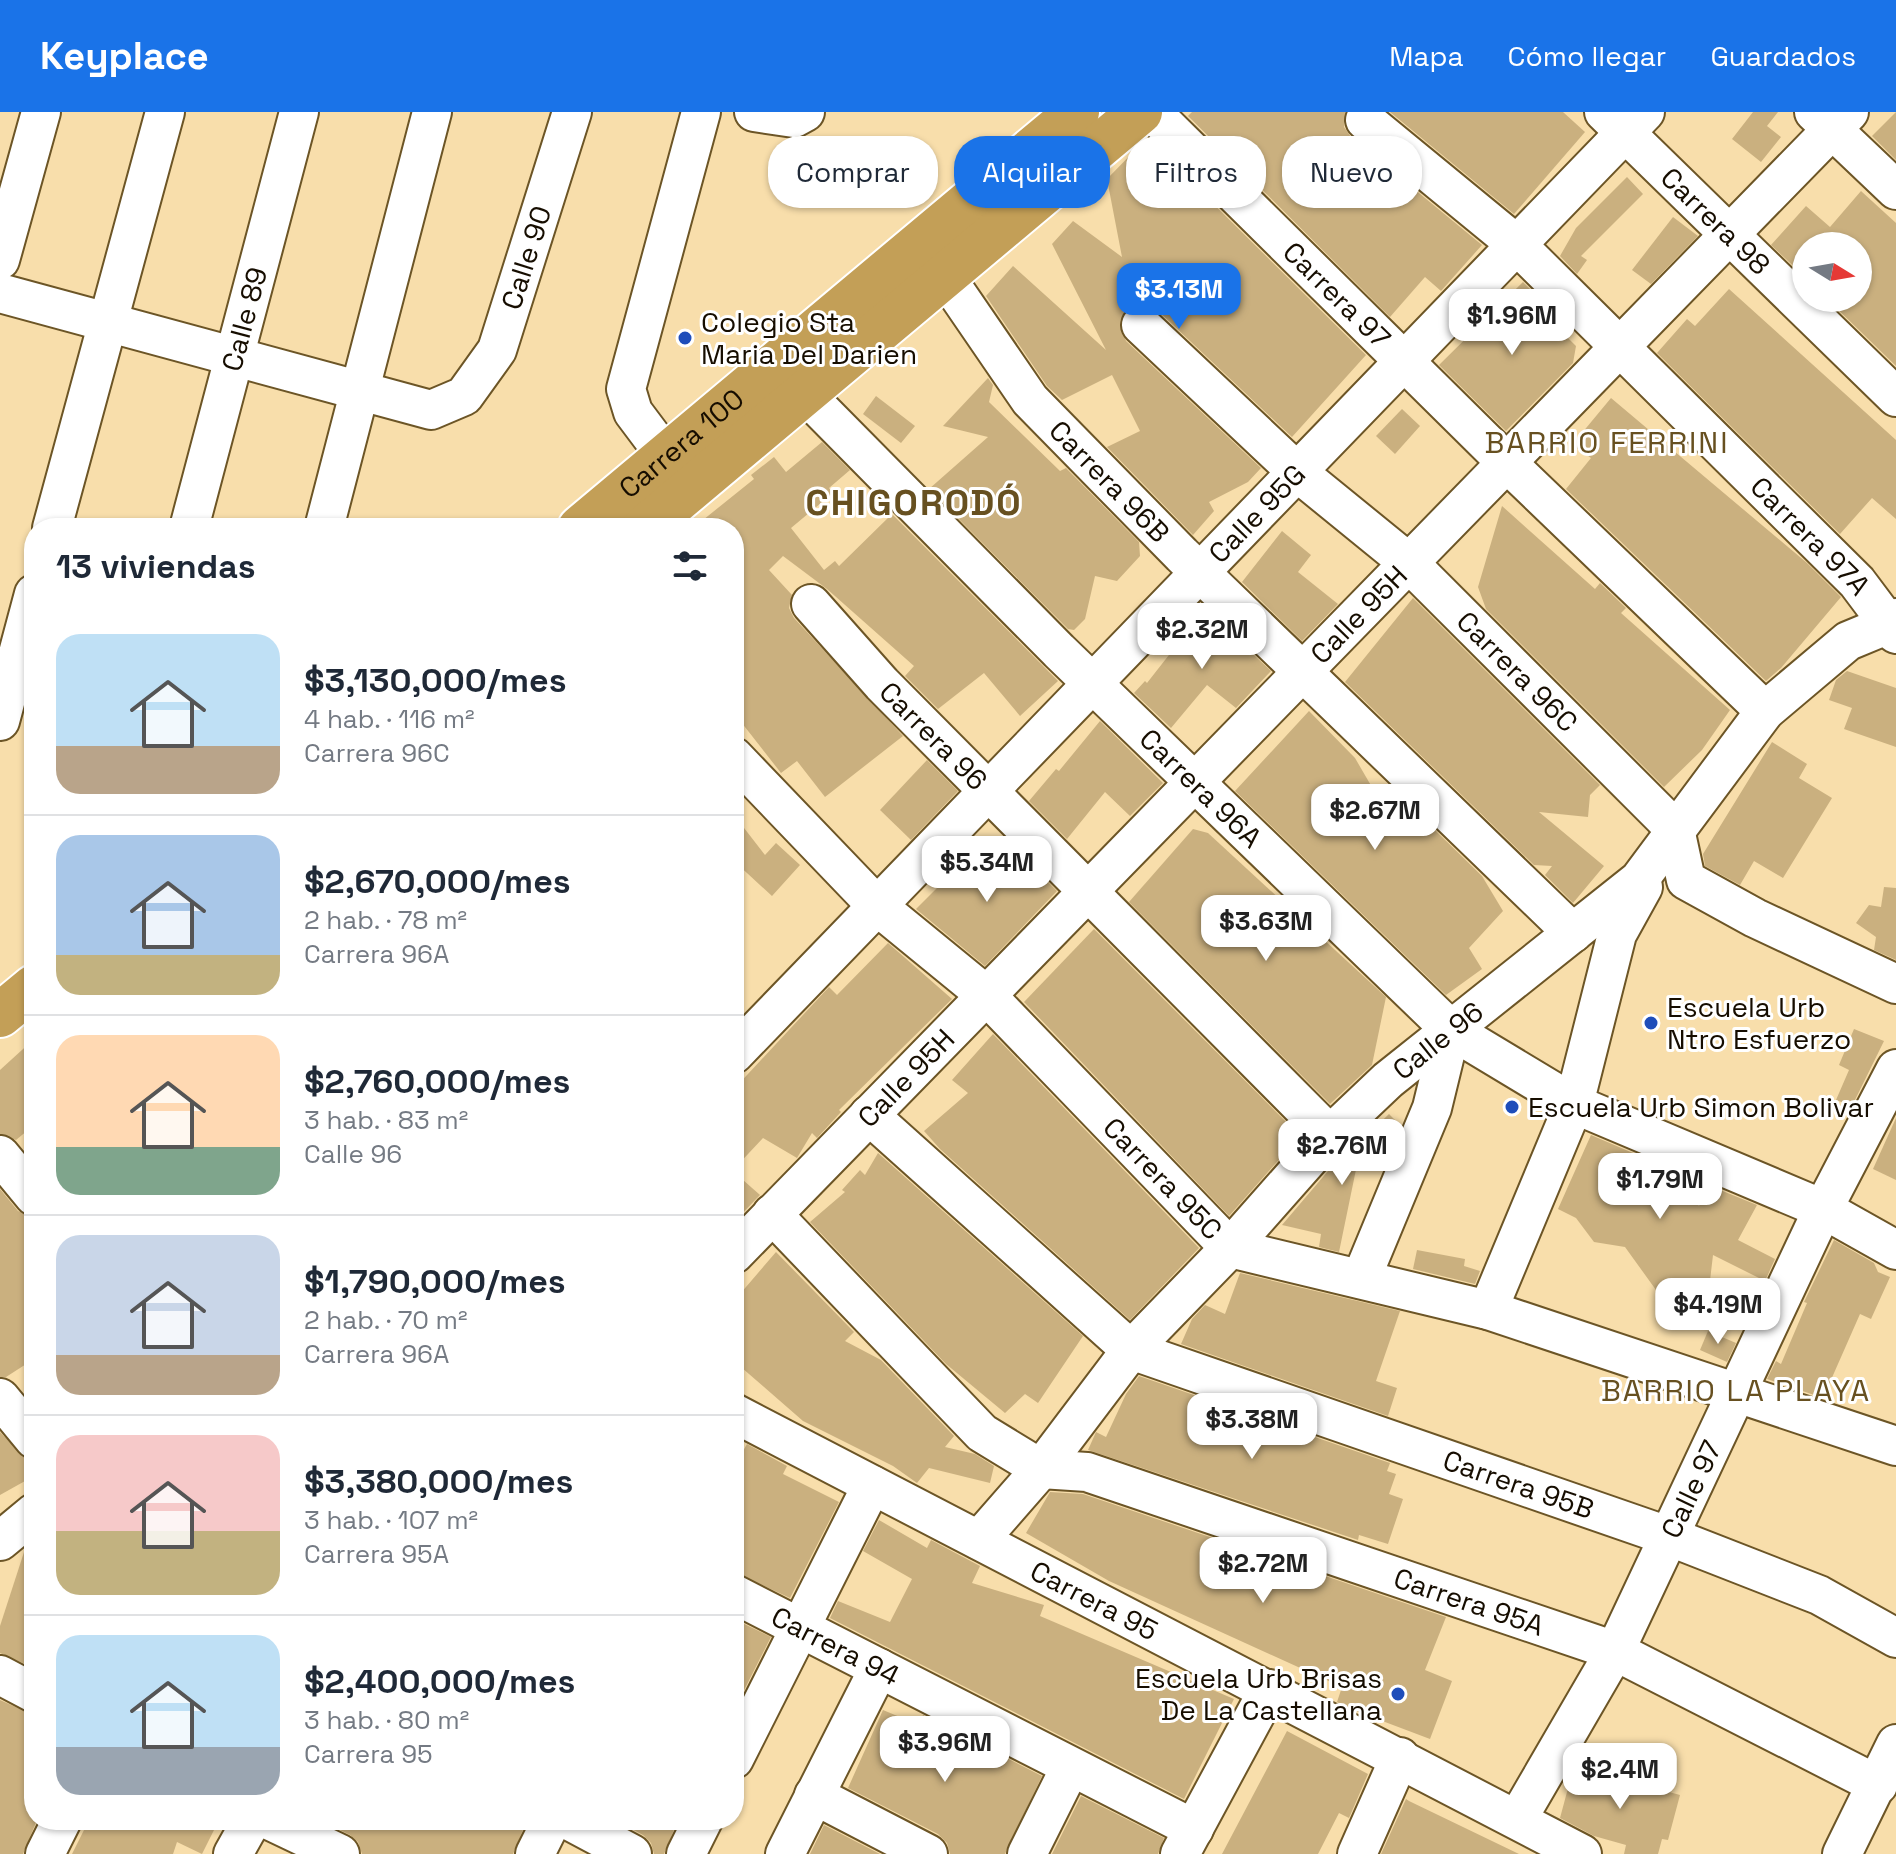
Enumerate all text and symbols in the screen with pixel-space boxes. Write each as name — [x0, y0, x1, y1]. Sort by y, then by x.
text: Keyplace — [40, 32, 209, 80]
text: Mapa — [1389, 38, 1464, 74]
text: Cómo llegar — [1508, 38, 1666, 74]
text: Guardados — [1710, 38, 1856, 74]
chip: Comprar — [768, 136, 938, 208]
chip: Alquilar — [954, 136, 1110, 208]
chip: Filtros — [1126, 136, 1266, 208]
chip: Nuevo — [1282, 136, 1422, 208]
street label: Carrera 98 — [1653, 159, 1778, 282]
street label: Calle 90 — [493, 201, 559, 314]
north arrow — [1792, 232, 1872, 312]
map controls — [1792, 232, 1872, 312]
street label: Carrera 97 — [1275, 234, 1398, 356]
street label: Calle 89 — [213, 263, 275, 375]
pin: $3.13M — [1114, 263, 1244, 331]
text: $3.13M — [1135, 272, 1223, 306]
pin: $1.96M — [1447, 289, 1577, 357]
text: $1.96M — [1467, 298, 1557, 332]
place label: Colegio Sta Maria Del Darien — [701, 304, 917, 372]
marker: Colegio Sta Maria Del Darien — [676, 329, 694, 347]
street label: Carrera 100 — [611, 381, 751, 506]
street label: Carrera 96B — [1042, 412, 1178, 550]
district label: BARRIO FERRINI — [1484, 423, 1730, 462]
street label: Calle 95G — [1201, 456, 1313, 571]
street label: Carrera 97A — [1743, 469, 1879, 602]
district label: CHIGORODÓ — [805, 480, 1023, 526]
icon: filters — [668, 544, 712, 588]
text: 13 viviendas — [56, 545, 256, 588]
street label: Calle 95H — [1302, 557, 1415, 671]
pin: $2.32M — [1137, 603, 1267, 671]
street label: Carrera 96C — [1449, 603, 1586, 740]
text: $2.32M — [1155, 612, 1249, 646]
text: $3,130,000/mes — [304, 659, 567, 702]
icon: home — [120, 666, 216, 762]
street label: Carrera 96 — [872, 674, 995, 798]
text: 4 hab. · 116 m² — [304, 702, 475, 736]
street label: Carrera 96A — [1132, 721, 1270, 855]
text: Carrera 96C — [304, 736, 450, 770]
pin: $2.67M — [1310, 784, 1440, 852]
text: $2.67M — [1329, 793, 1421, 827]
pin: $5.34M — [922, 836, 1052, 904]
text: $5.34M — [940, 845, 1034, 879]
text: $2,670,000/mes — [304, 860, 571, 903]
icon: home — [120, 867, 216, 963]
pin: $3.63M — [1201, 895, 1331, 963]
text: 2 hab. · 78 m² — [304, 903, 467, 937]
text: $3.63M — [1219, 904, 1313, 938]
text: Carrera 96A — [304, 937, 449, 971]
place label: Escuela Urb Ntro Esfuerzo — [1667, 989, 1851, 1057]
street label: Calle 96 — [1385, 993, 1490, 1087]
marker: Escuela Urb Ntro Esfuerzo — [1642, 1014, 1660, 1032]
street label: Calle 95H — [850, 1021, 962, 1135]
text: $2,760,000/mes — [304, 1060, 570, 1103]
icon: home — [120, 1067, 216, 1163]
place label: Escuela Urb Simon Bolivar — [1528, 1089, 1874, 1125]
marker: Escuela Urb Simon Bolivar — [1503, 1098, 1521, 1116]
text: 3 hab. · 83 m² — [304, 1103, 468, 1137]
street label: Carrera 95C — [1096, 1110, 1230, 1247]
pin: $2.76M — [1277, 1119, 1407, 1187]
text: $2.76M — [1296, 1128, 1388, 1162]
text: Calle 96 — [304, 1137, 402, 1171]
pin: $1.79M — [1595, 1153, 1725, 1221]
text: $1.79M — [1616, 1162, 1704, 1196]
text: $1,790,000/mes — [304, 1260, 566, 1303]
icon: home — [120, 1267, 216, 1363]
pin: $4.19M — [1653, 1278, 1783, 1346]
text: $4.19M — [1673, 1287, 1763, 1321]
text: 2 hab. · 70 m² — [304, 1303, 467, 1337]
text: Carrera 96A — [304, 1337, 449, 1371]
district label: BARRIO LA PLAYA — [1601, 1371, 1871, 1410]
pin: $3.38M — [1187, 1393, 1317, 1461]
text: $3.38M — [1205, 1402, 1299, 1436]
street label: Calle 97 — [1653, 1434, 1730, 1544]
street label: Carrera 95B — [1438, 1441, 1599, 1527]
text: $3,380,000/mes — [304, 1460, 573, 1503]
icon: home — [120, 1467, 216, 1563]
text: 3 hab. · 107 m² — [304, 1503, 478, 1537]
text: Carrera 95A — [304, 1537, 449, 1571]
pin: $2.72M — [1198, 1537, 1328, 1605]
text: $2.72M — [1218, 1546, 1308, 1580]
street label: Carrera 95 — [1024, 1552, 1164, 1648]
street label: Carrera 95A — [1389, 1559, 1549, 1644]
street label: Carrera 94 — [765, 1598, 906, 1694]
text: $2,400,000/mes — [304, 1660, 575, 1703]
place label: Escuela Urb Brisas De La Castellana — [1135, 1660, 1382, 1728]
icon: home — [120, 1667, 216, 1763]
marker: Escuela Urb Brisas De La Castellana — [1389, 1685, 1407, 1703]
text: 3 hab. · 80 m² — [304, 1703, 469, 1737]
pin: $3.96M — [880, 1716, 1010, 1784]
text: $3.96M — [898, 1725, 992, 1759]
text: Carrera 95 — [304, 1737, 433, 1771]
pin: $2.4M — [1564, 1743, 1676, 1811]
text: $2.4M — [1581, 1752, 1659, 1786]

